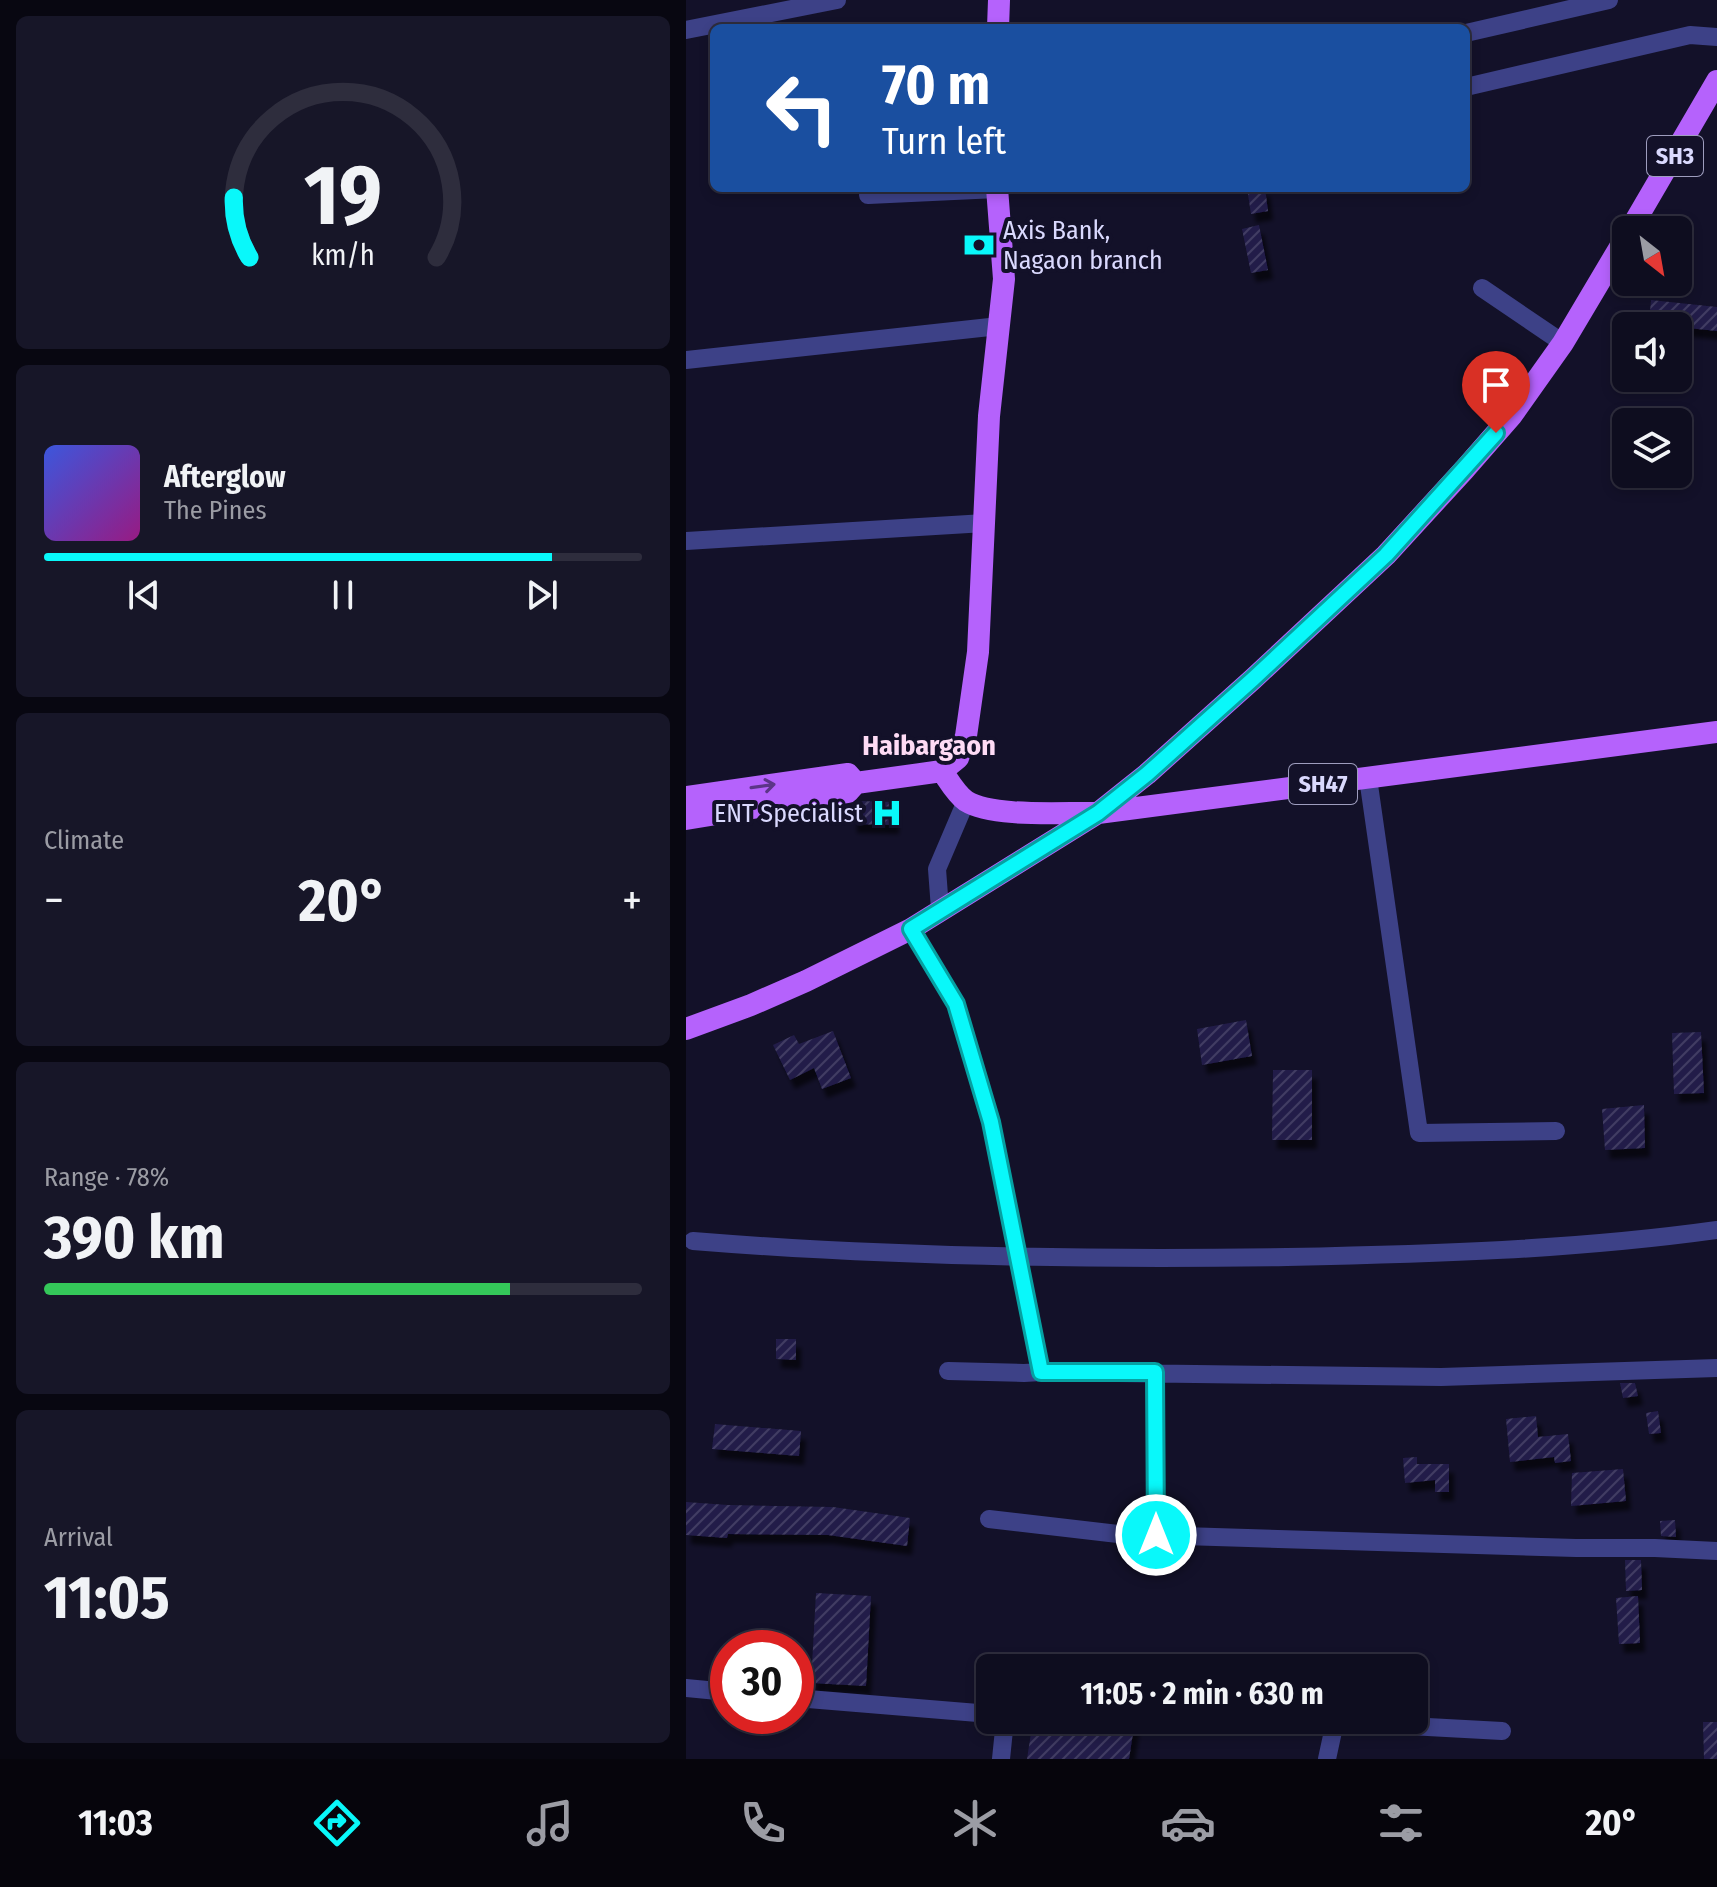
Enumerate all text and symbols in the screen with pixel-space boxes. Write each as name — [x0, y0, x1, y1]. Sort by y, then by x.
text: 70 m — [882, 52, 990, 119]
icon: left — [750, 56, 854, 160]
text: Turn left — [882, 120, 1006, 164]
road number: SH3 — [1647, 136, 1703, 176]
text: 19 — [304, 146, 382, 246]
place label: Axis Bank, Nagaon branch — [1003, 215, 1163, 276]
north arrow — [1612, 216, 1692, 296]
map controls — [1612, 216, 1692, 488]
bank icon: Axis Bank, Nagaon branch — [962, 228, 996, 262]
text: km/h — [311, 238, 375, 273]
button: sound — [1612, 312, 1692, 392]
pin — [1462, 351, 1530, 433]
icon: arrive — [1474, 363, 1518, 407]
button: layers — [1612, 408, 1692, 488]
text: Afterglow — [164, 459, 286, 495]
text: The Pines — [164, 495, 267, 526]
icon: previous — [122, 573, 166, 617]
icon: pause — [321, 573, 365, 617]
icon: next — [520, 573, 564, 617]
district label: Haibargaon — [862, 729, 996, 762]
road number: SH47 — [1289, 764, 1357, 804]
one-way arrow — [750, 778, 775, 793]
hospital icon: ENT Specialist — [870, 796, 904, 830]
place label: ENT Specialist — [714, 798, 863, 829]
text: Climate — [44, 825, 124, 856]
text: 20° — [299, 865, 387, 937]
text: − — [44, 874, 64, 927]
text: + — [622, 874, 642, 927]
text: Range · 78% — [44, 1162, 169, 1193]
text: 390 km — [44, 1202, 224, 1274]
position arrow — [1114, 1493, 1198, 1577]
text: Arrival — [44, 1522, 113, 1553]
text: 11:05 — [44, 1562, 170, 1634]
speed limit sign: 30 — [710, 1630, 814, 1734]
text: 11:05 · 2 min · 630 m — [1080, 1676, 1324, 1712]
icon: directions — [309, 1795, 365, 1851]
icon: music — [522, 1795, 578, 1851]
icon: phone — [735, 1795, 791, 1851]
icon: climate — [947, 1795, 1003, 1851]
icon: car — [1160, 1795, 1216, 1851]
icon: filters — [1373, 1795, 1429, 1851]
text: 11:03 — [78, 1801, 153, 1845]
text: 20° — [1585, 1801, 1639, 1845]

